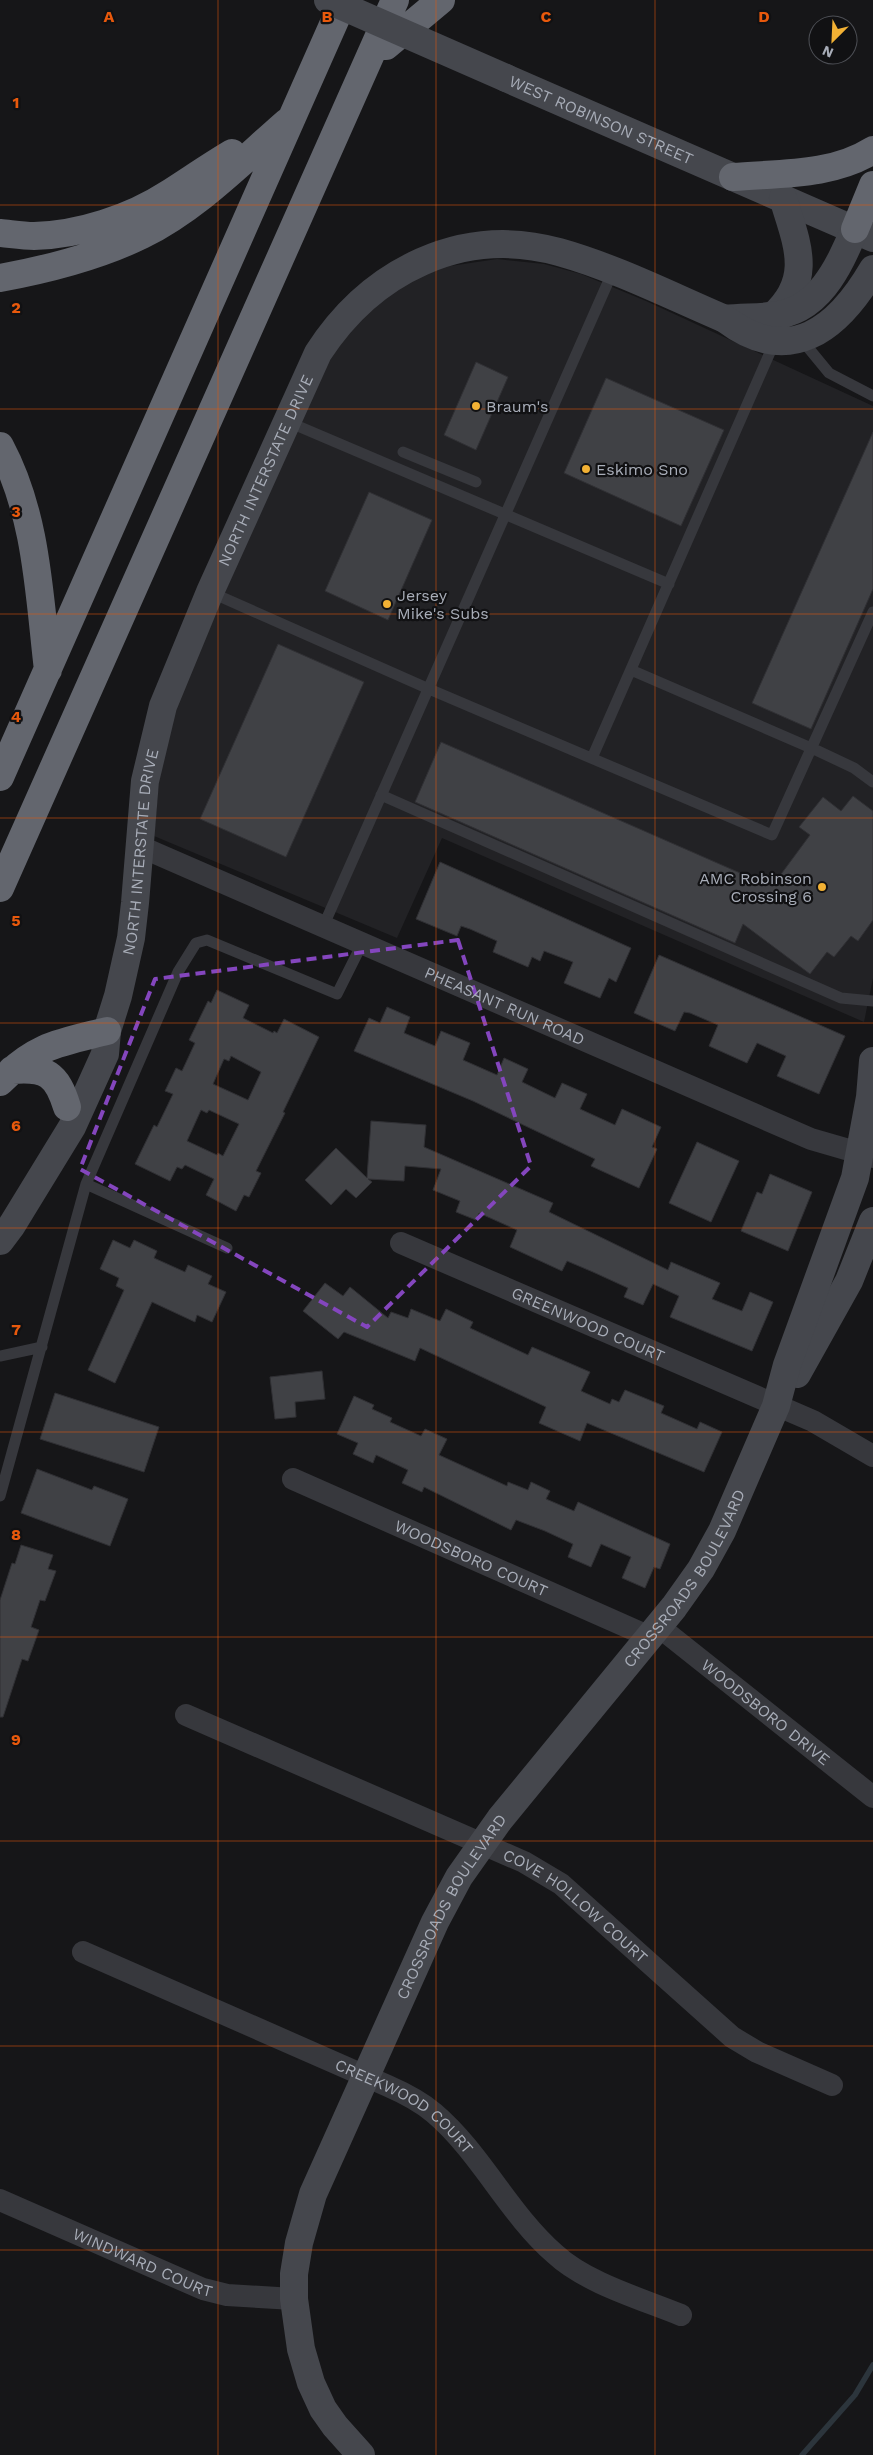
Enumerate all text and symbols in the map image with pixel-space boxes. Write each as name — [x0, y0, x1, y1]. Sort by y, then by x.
text: A — [104, 7, 115, 26]
text: B — [322, 7, 333, 26]
text: C — [541, 7, 552, 26]
text: D — [758, 7, 770, 26]
north arrow — [808, 15, 858, 65]
text: N — [820, 42, 836, 61]
street label: WEST ROBINSON STREET — [506, 72, 697, 169]
text: 1 — [13, 93, 19, 112]
text: 2 — [11, 298, 21, 317]
street label: NORTH INTERSTATE DRIVE — [214, 372, 317, 569]
place label: Braum's — [486, 397, 549, 416]
marker: Braum's — [470, 400, 482, 412]
place label: Eskimo Sno — [596, 460, 688, 479]
marker: Eskimo Sno — [580, 463, 592, 475]
text: 3 — [11, 502, 21, 521]
place label: Jersey Mike's Subs — [397, 586, 489, 623]
marker: Jersey Mike's Subs — [381, 598, 393, 610]
text: 4 — [11, 707, 21, 726]
street label: NORTH INTERSTATE DRIVE — [118, 747, 162, 957]
place label: AMC Robinson Crossing 6 — [699, 869, 812, 906]
marker: AMC Robinson Crossing 6 — [816, 881, 828, 893]
text: 5 — [11, 911, 21, 930]
street label: PHEASANT RUN ROAD — [422, 963, 588, 1049]
text: 6 — [11, 1116, 21, 1135]
street label: GREENWOOD COURT — [509, 1283, 668, 1366]
text: 7 — [11, 1320, 21, 1339]
street label: CROSSROADS BOULEVARD — [619, 1486, 749, 1671]
street label: WOODSBORO COURT — [392, 1516, 551, 1601]
text: 8 — [11, 1525, 21, 1544]
street label: WOODSBORO DRIVE — [698, 1655, 834, 1769]
text: 9 — [11, 1730, 21, 1749]
street label: CROSSROADS BOULEVARD — [393, 1810, 511, 2002]
street label: COVE HOLLOW COURT — [500, 1845, 652, 1967]
street label: CREEKWOOD COURT — [332, 2055, 478, 2158]
street label: WINDWARD COURT — [70, 2224, 215, 2301]

